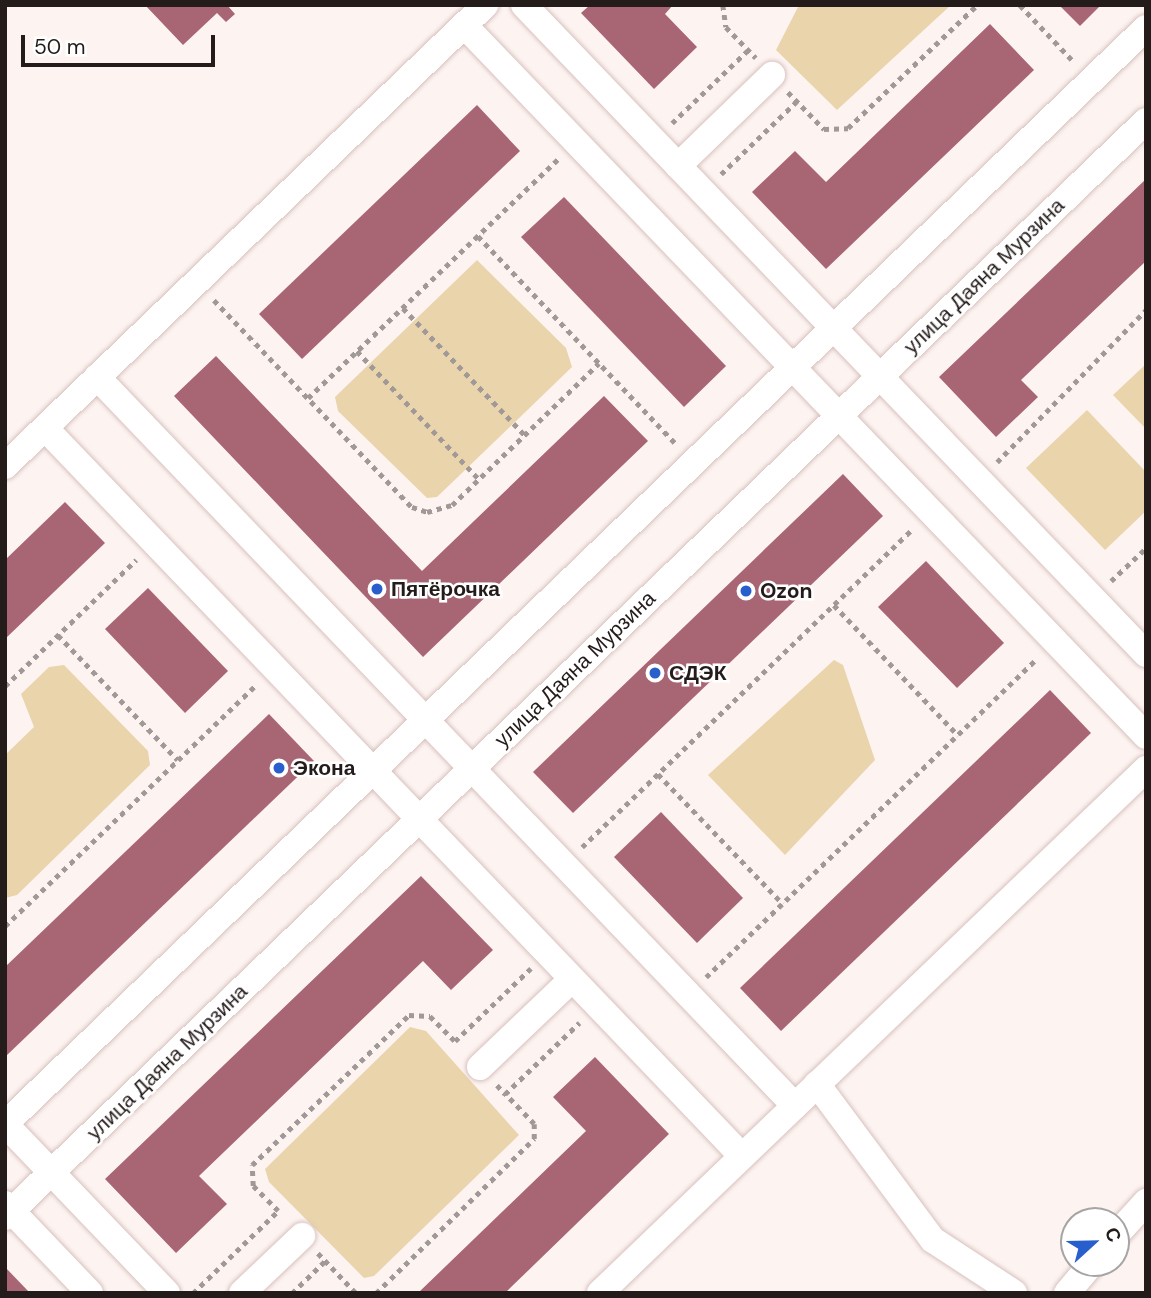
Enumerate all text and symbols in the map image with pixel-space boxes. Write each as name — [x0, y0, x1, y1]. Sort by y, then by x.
scale bar — [24, 21, 219, 65]
text: 50 m — [34, 33, 85, 61]
street label: улица Даяна Мурзина — [898, 193, 1070, 359]
place label: Пятёрочка — [391, 576, 500, 602]
place label: Ozon — [760, 578, 813, 604]
marker: Пятёрочка — [369, 581, 385, 597]
marker: Ozon — [738, 583, 754, 599]
street label: улица Даяна Мурзина — [489, 586, 661, 752]
place label: СДЭК — [669, 660, 727, 686]
marker: СДЭК — [647, 665, 663, 681]
place label: Экона — [293, 755, 355, 781]
marker: Экона — [271, 760, 287, 776]
street label: улица Даяна Мурзина — [81, 979, 253, 1145]
north arrow — [1060, 1207, 1130, 1277]
text: С — [1099, 1224, 1127, 1246]

